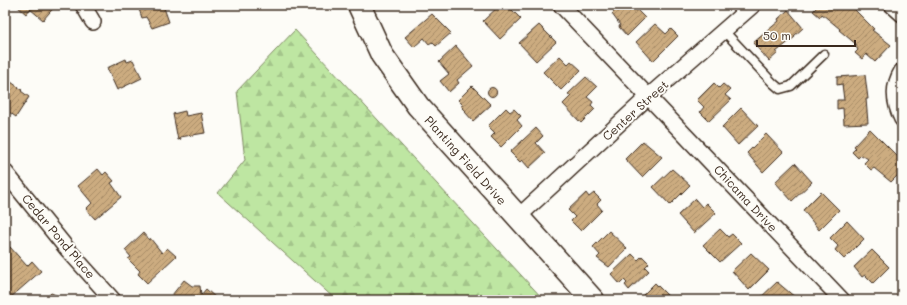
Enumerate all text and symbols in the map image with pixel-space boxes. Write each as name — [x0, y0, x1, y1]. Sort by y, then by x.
scale bar — [757, 22, 855, 48]
text: 50 m — [763, 27, 791, 43]
street label: Center Street — [599, 76, 671, 144]
street label: Planting Field Drive — [422, 112, 510, 208]
street label: Chicama Drive — [711, 161, 781, 235]
street label: Cedar Pond Place — [19, 190, 99, 282]

